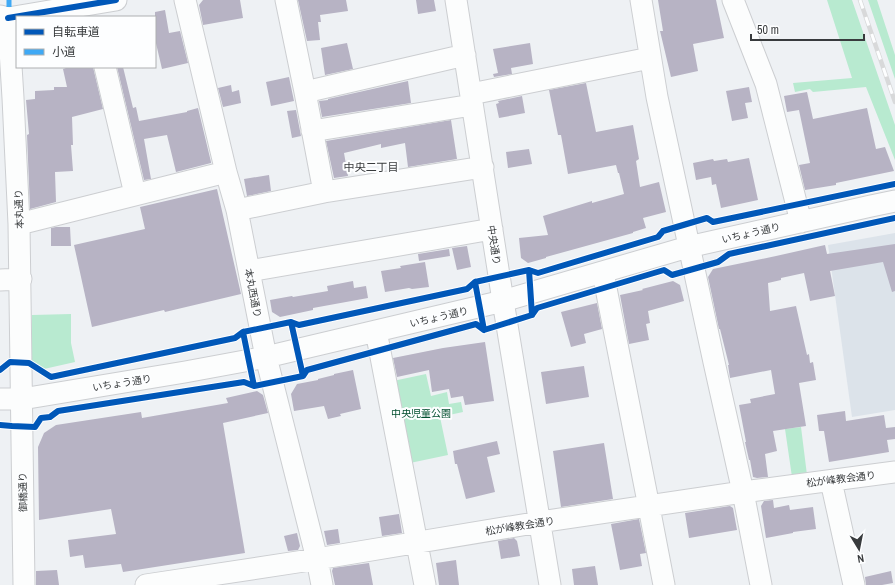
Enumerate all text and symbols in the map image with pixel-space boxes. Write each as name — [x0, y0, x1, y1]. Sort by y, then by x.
legend — [16, 16, 156, 68]
scale bar — [751, 16, 864, 42]
text: 50 m — [757, 22, 779, 38]
text: 自転車道 — [52, 24, 100, 40]
text: 小道 — [52, 44, 76, 60]
district label: 中央二丁目 — [344, 160, 399, 174]
street label: 本丸通り — [12, 189, 26, 229]
street label: いちょう通り — [720, 220, 782, 246]
street label: 中央通り — [484, 224, 504, 266]
street label: 本丸西通り — [242, 267, 264, 319]
street label: いちょう通り — [408, 304, 470, 330]
street label: いちょう通り — [91, 372, 153, 394]
park label: 中央児童公園 — [391, 407, 451, 420]
street label: 松が峰教会通り — [805, 468, 877, 490]
street label: 御橋通り — [16, 472, 30, 512]
street label: 松が峰教会通り — [484, 514, 556, 538]
north arrow — [839, 529, 879, 569]
text: N — [856, 551, 865, 566]

